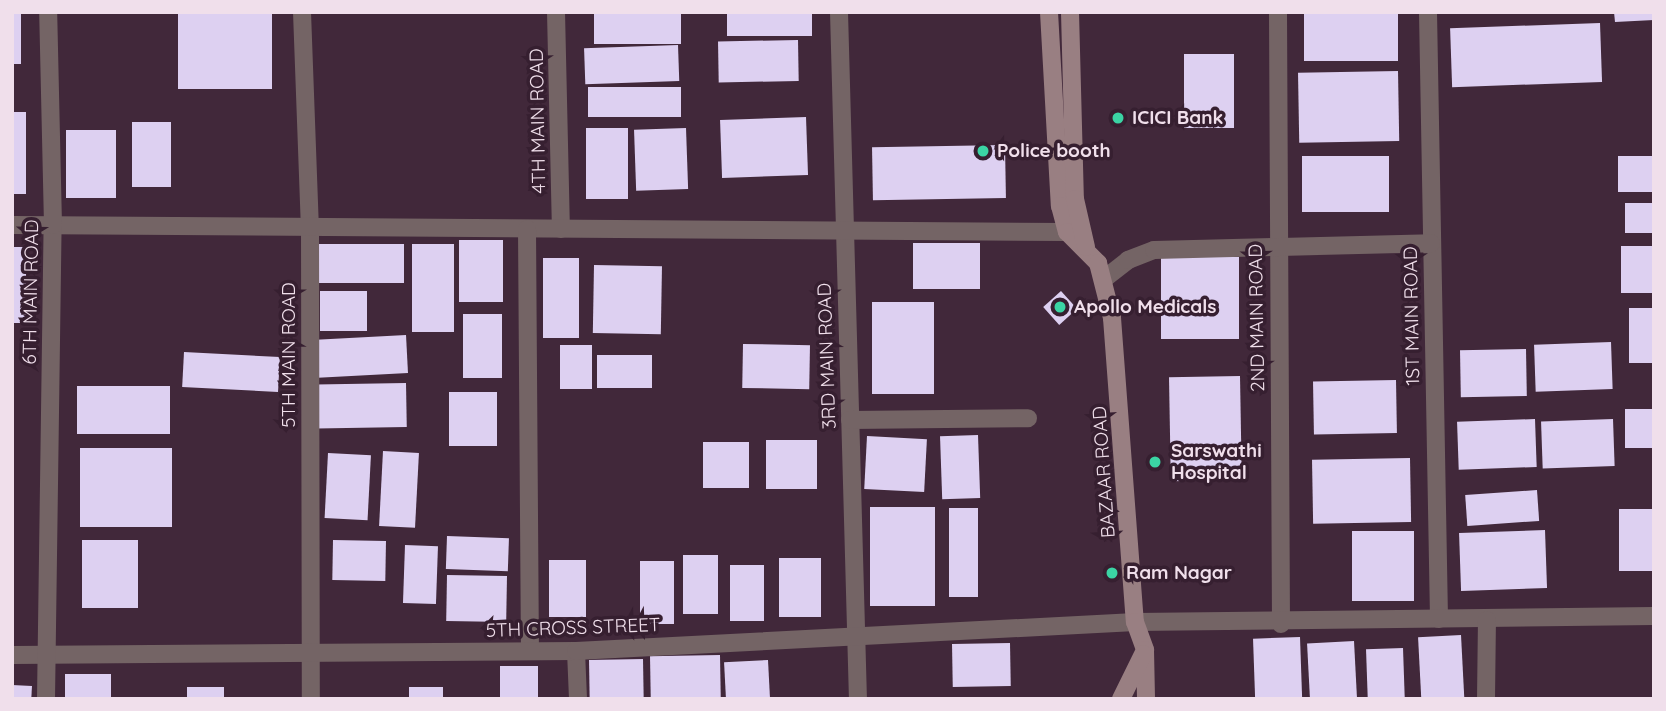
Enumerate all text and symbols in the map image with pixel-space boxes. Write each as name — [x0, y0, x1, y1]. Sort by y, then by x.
street label: 4TH MAIN ROAD — [525, 48, 551, 194]
place label: ICICI Bank — [1132, 107, 1223, 129]
marker: ICICI Bank — [1110, 110, 1126, 126]
place label: Police booth — [997, 140, 1111, 162]
marker: Police booth — [975, 143, 991, 159]
street label: 6TH MAIN ROAD — [18, 219, 44, 365]
street label: 2ND MAIN ROAD — [1244, 244, 1270, 392]
street label: 1ST MAIN ROAD — [1399, 246, 1425, 386]
street label: 5TH MAIN ROAD — [278, 282, 300, 428]
street label: 3RD MAIN ROAD — [813, 283, 841, 429]
place label: Apollo Medicals — [1074, 296, 1216, 318]
marker: Apollo Medicals — [1052, 299, 1068, 315]
street label: BAZAAR ROAD — [1088, 405, 1120, 539]
place label: Sarswathi Hospital — [1171, 440, 1262, 484]
marker: Sarswathi Hospital — [1145, 452, 1165, 472]
place label: Ram Nagar — [1126, 562, 1232, 584]
marker: Ram Nagar — [1104, 565, 1120, 581]
street label: 5TH CROSS STREET — [485, 614, 661, 642]

